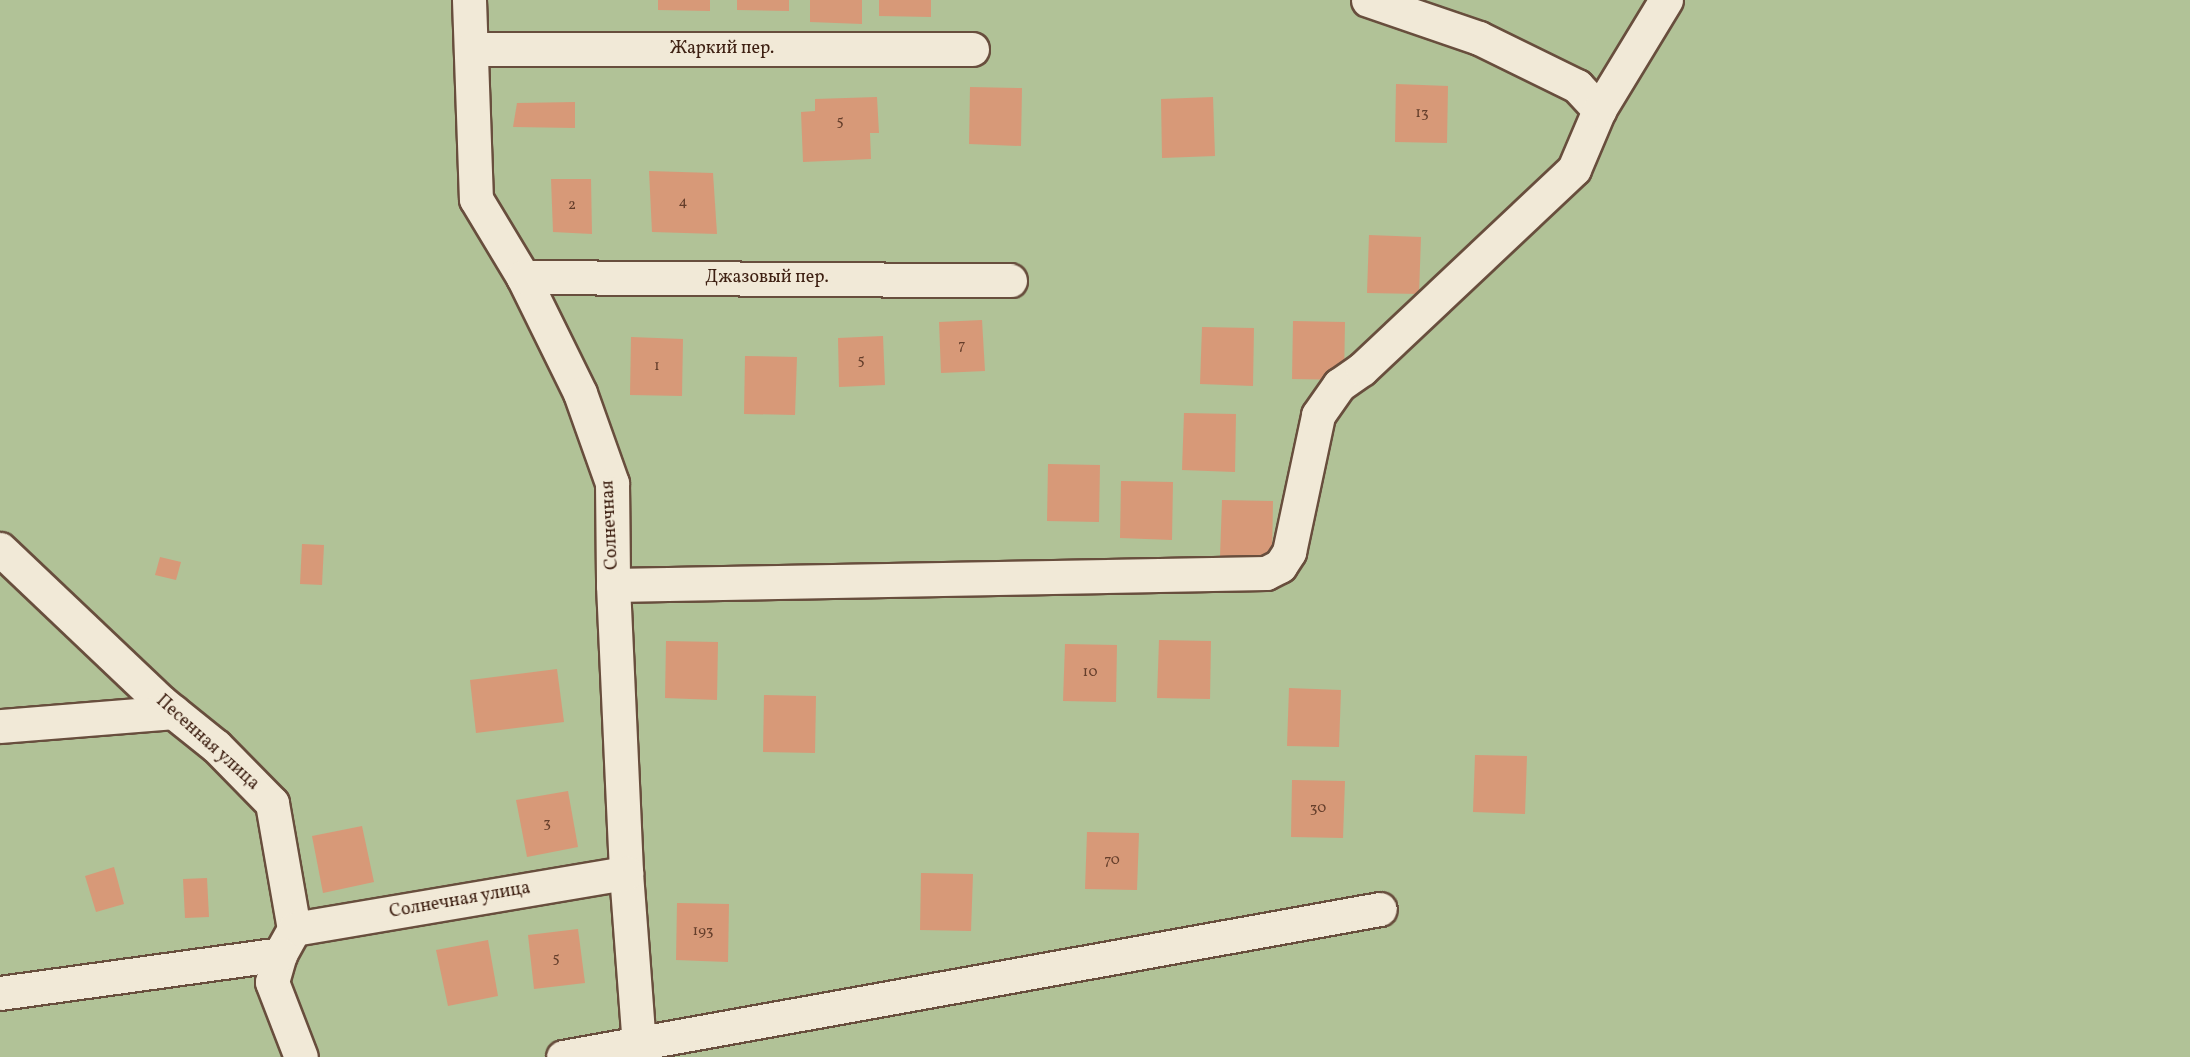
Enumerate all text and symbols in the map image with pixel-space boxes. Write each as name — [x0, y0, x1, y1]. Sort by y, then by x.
street label: Жаркий пер. — [670, 38, 774, 60]
house number: 13 — [1415, 105, 1429, 123]
house number: 5 — [836, 113, 844, 131]
house number: 4 — [679, 194, 687, 212]
house number: 2 — [568, 197, 576, 215]
street label: Джазовый пер. — [705, 267, 829, 289]
house number: 7 — [958, 337, 966, 355]
house number: 5 — [857, 352, 865, 370]
house number: 1 — [654, 358, 660, 376]
street label: Солнечная — [598, 480, 624, 570]
house number: 10 — [1083, 664, 1097, 682]
street label: Песенная улица — [151, 691, 263, 795]
house number: 30 — [1310, 800, 1326, 818]
house number: 3 — [543, 815, 551, 833]
house number: 70 — [1104, 852, 1120, 870]
street label: Солнечная улица — [388, 878, 532, 924]
house number: 193 — [693, 923, 713, 941]
house number: 5 — [552, 950, 560, 968]

